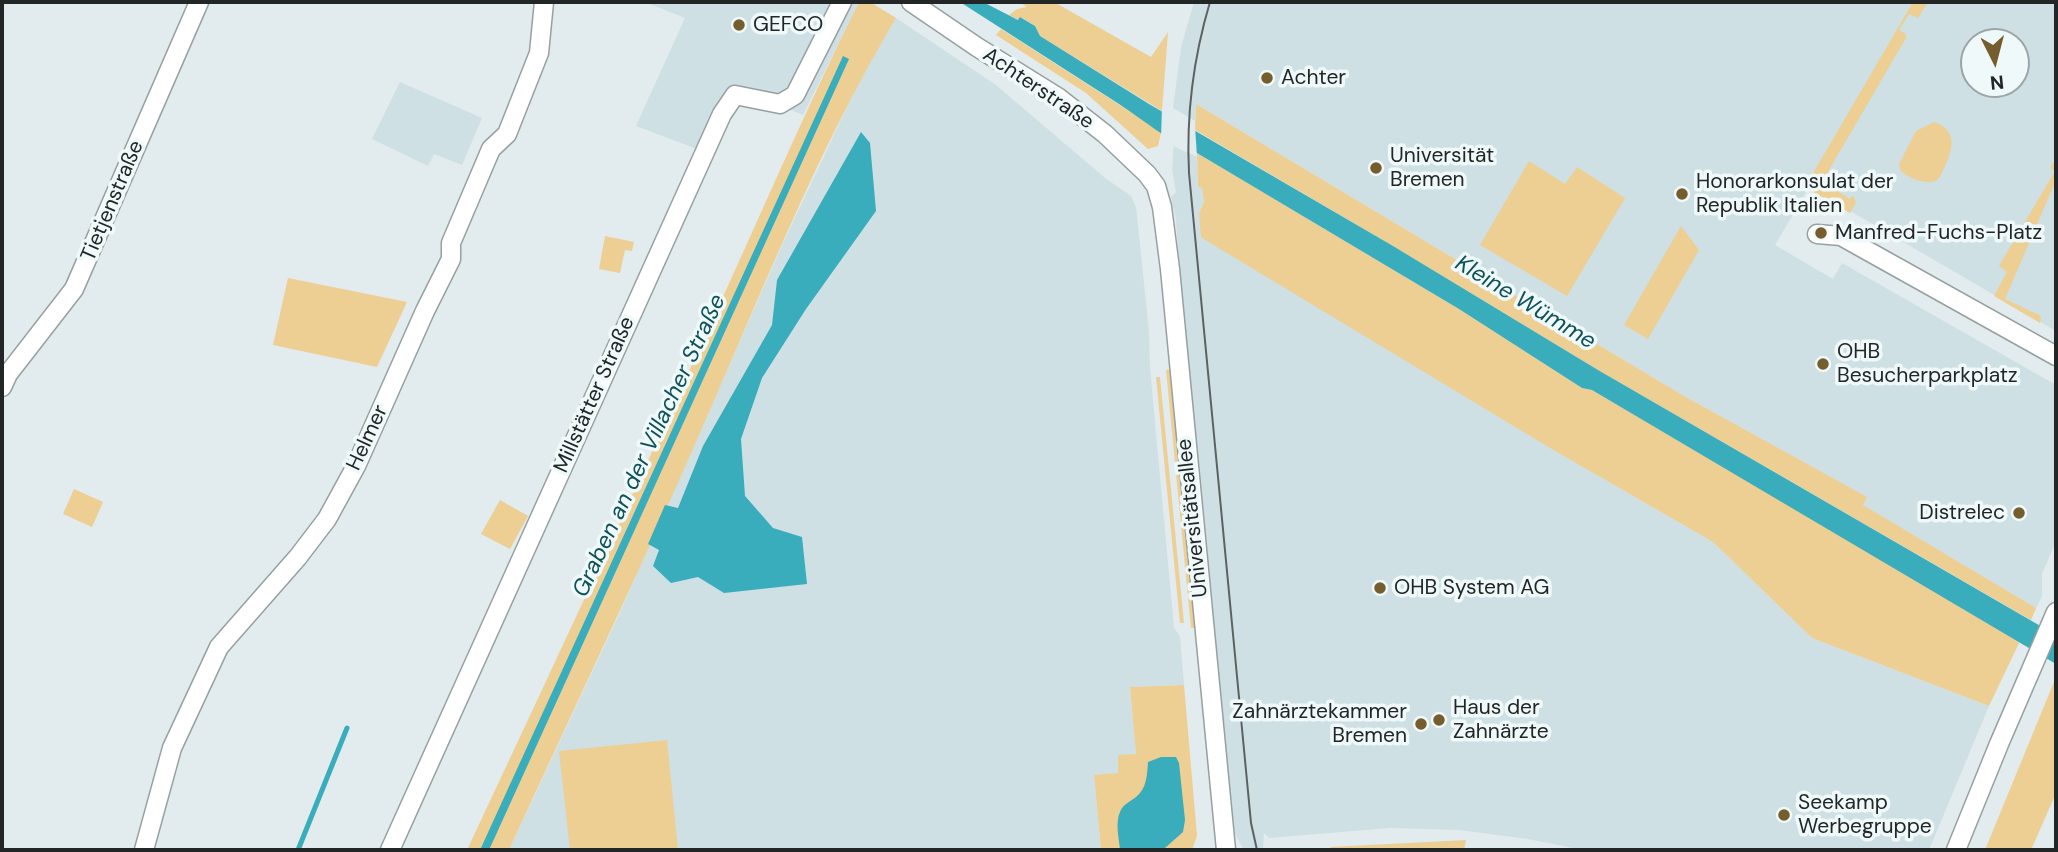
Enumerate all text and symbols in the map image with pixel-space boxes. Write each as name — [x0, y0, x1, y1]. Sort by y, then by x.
place label: GEFCO — [753, 12, 823, 38]
marker: GEFCO — [731, 17, 747, 33]
north arrow — [1960, 28, 2030, 98]
street label: Achterstraße — [978, 43, 1098, 135]
place label: Achter — [1281, 65, 1346, 91]
text: N — [1989, 69, 2005, 96]
marker: Achter — [1259, 70, 1275, 86]
street label: Tietjenstraße — [76, 137, 150, 265]
place label: Universität Bremen — [1390, 143, 1494, 193]
marker: Universität Bremen — [1368, 160, 1384, 176]
place label: Honorarkonsulat der Republik Italien — [1696, 169, 1894, 219]
marker: Honorarkonsulat der Republik Italien — [1674, 186, 1690, 202]
place label: Manfred-Fuchs-Platz — [1835, 220, 2042, 246]
marker: Manfred-Fuchs-Platz — [1813, 225, 1829, 241]
water label: Kleine Wümme — [1450, 250, 1600, 356]
water label: Graben an der Villacher Straße — [568, 290, 732, 602]
street label: Millstätter Straße — [549, 313, 641, 477]
place label: OHB Besucherparkplatz — [1837, 339, 2018, 389]
marker: OHB Besucherparkplatz — [1815, 356, 1831, 372]
street label: Helmer — [342, 401, 394, 475]
street label: Universitätsallee — [1172, 437, 1214, 599]
place label: Distrelec — [1919, 500, 2005, 526]
marker: Distrelec — [2011, 505, 2027, 521]
place label: OHB System AG — [1394, 575, 1549, 601]
marker: OHB System AG — [1372, 580, 1388, 596]
place label: Haus der Zahnärzte — [1453, 695, 1549, 745]
place label: Zahnärztekammer Bremen — [1232, 699, 1407, 749]
marker: Haus der Zahnärzte — [1431, 712, 1447, 728]
marker: Zahnärztekammer Bremen — [1413, 716, 1429, 732]
place label: Seekamp Werbegruppe — [1798, 790, 1932, 840]
marker: Seekamp Werbegruppe — [1776, 807, 1792, 823]

